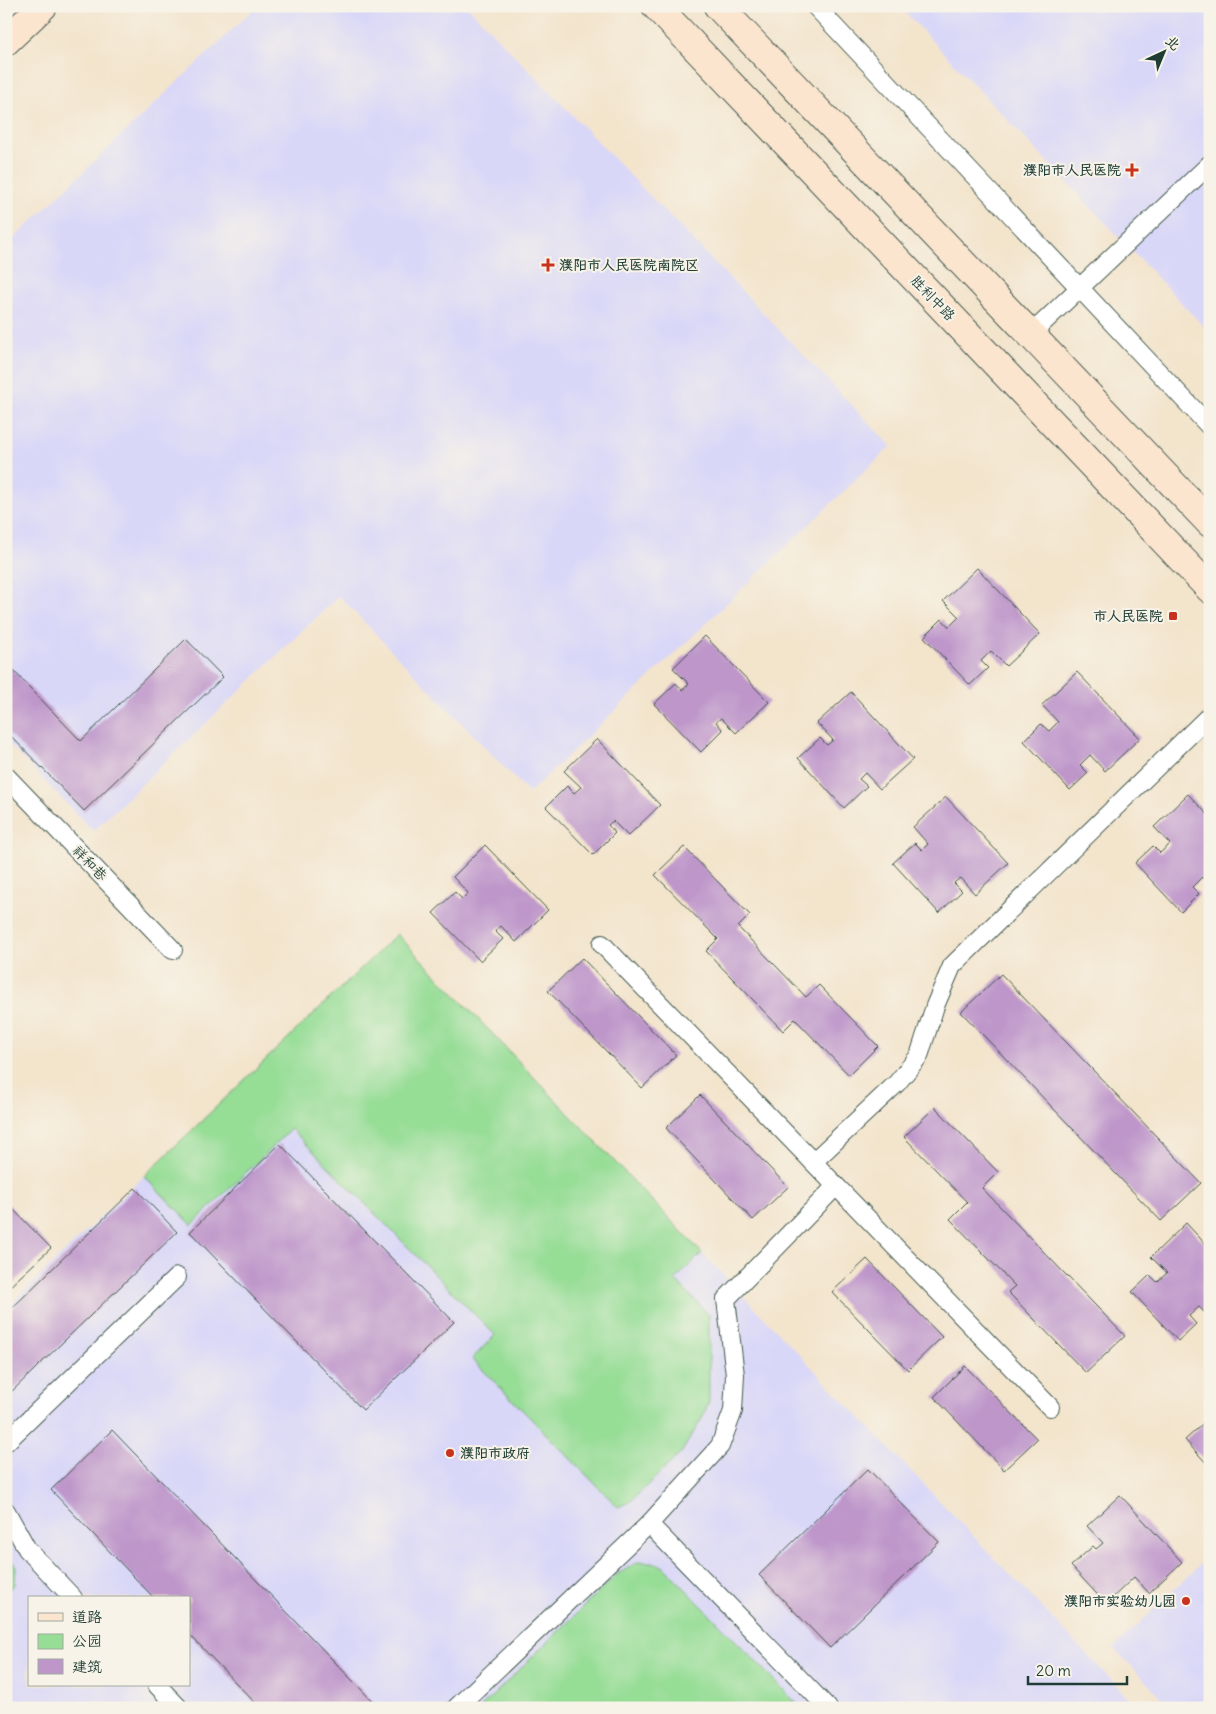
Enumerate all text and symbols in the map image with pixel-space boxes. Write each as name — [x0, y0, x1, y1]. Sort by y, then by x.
north arrow — [1138, 28, 1188, 78]
text: 北 — [1162, 31, 1184, 54]
place label: 濮阳市人民医院 — [1023, 161, 1121, 179]
marker: 濮阳市人民医院 — [1125, 163, 1139, 177]
place label: 濮阳市人民医院南院区 — [559, 256, 699, 274]
marker: 濮阳市人民医院南院区 — [541, 258, 555, 272]
street label: 胜利中路 — [907, 272, 959, 324]
place label: 市人民医院 — [1093, 607, 1163, 625]
marker: 市人民医院 — [1167, 610, 1179, 622]
street label: 祥和巷 — [69, 842, 112, 885]
place label: 濮阳市政府 — [460, 1444, 530, 1462]
marker: 濮阳市政府 — [444, 1447, 456, 1459]
place label: 濮阳市实验幼儿园 — [1064, 1592, 1176, 1610]
marker: 濮阳市实验幼儿园 — [1180, 1595, 1192, 1607]
legend — [28, 1596, 190, 1686]
text: 道路 — [72, 1607, 102, 1626]
text: 公园 — [72, 1631, 102, 1650]
scale bar — [1028, 1654, 1127, 1686]
text: 建筑 — [72, 1657, 102, 1676]
text: 20 m — [1036, 1661, 1071, 1680]

